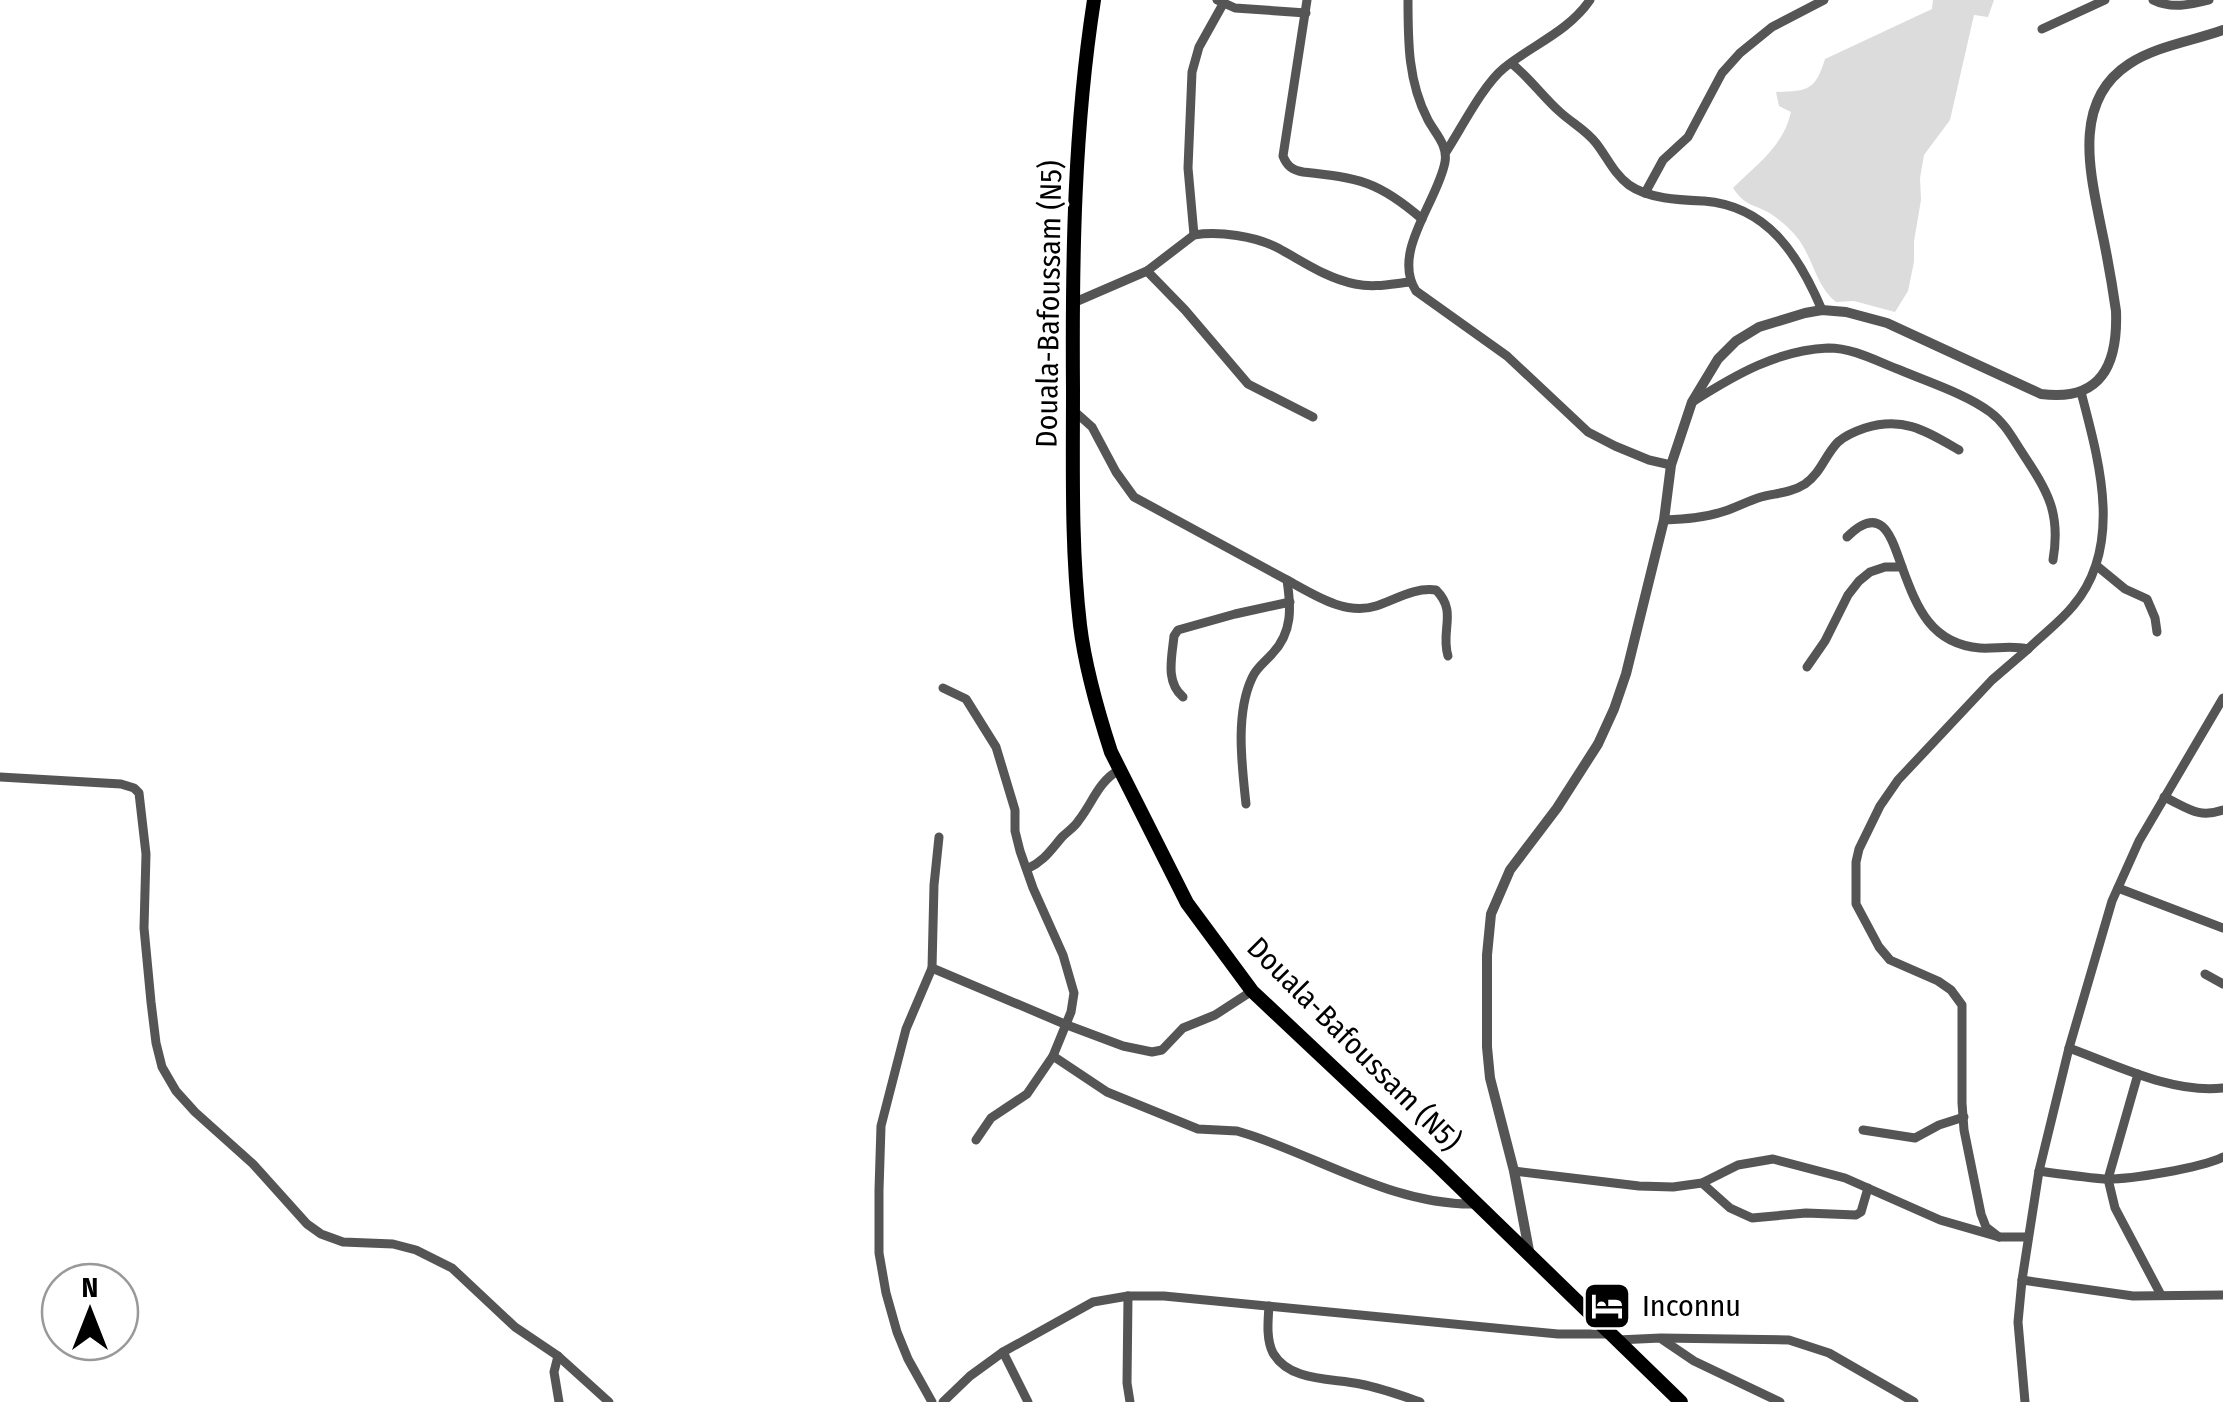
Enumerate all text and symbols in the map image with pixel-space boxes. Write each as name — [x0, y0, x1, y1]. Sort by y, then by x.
street label: Douala-Bafoussam (N5) — [1028, 160, 1070, 448]
street label: Douala-Bafoussam (N5) — [1240, 930, 1468, 1158]
north arrow — [40, 1262, 140, 1362]
text: N — [82, 1271, 98, 1304]
hotel icon: Inconnu — [1581, 1280, 1633, 1332]
place label: Inconnu — [1642, 1288, 1741, 1324]

